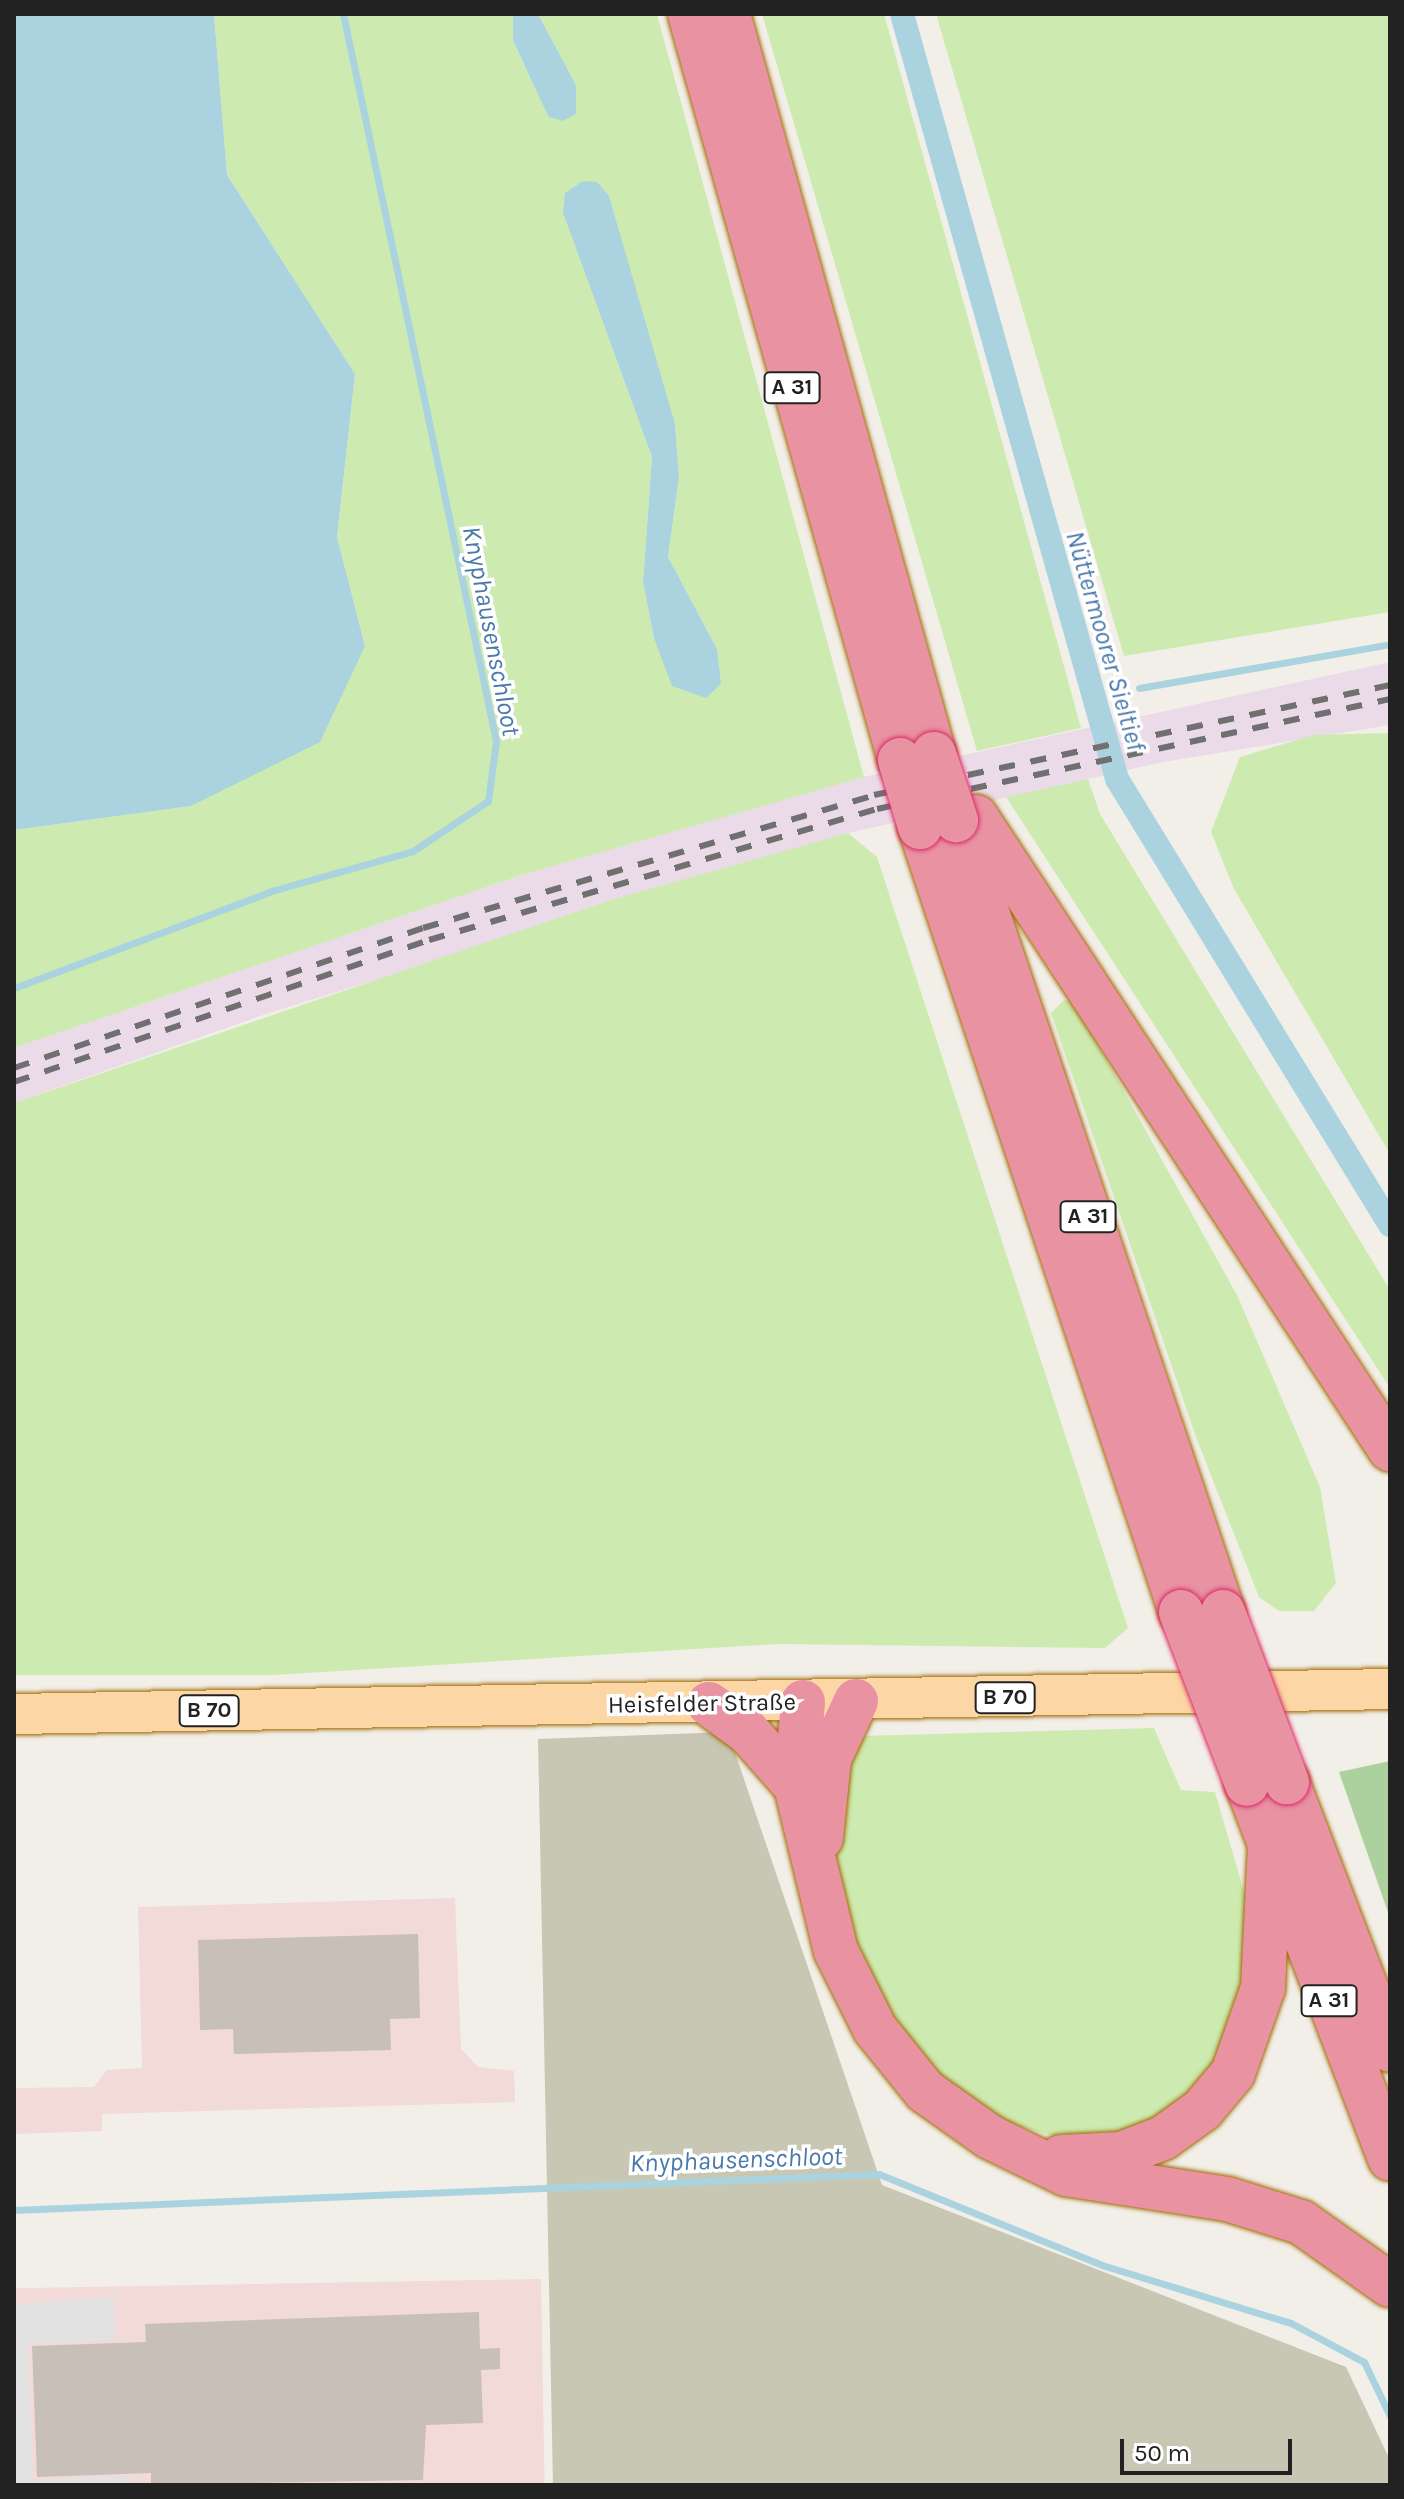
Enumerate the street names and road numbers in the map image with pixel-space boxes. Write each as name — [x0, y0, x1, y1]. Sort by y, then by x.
road number: A 31 — [762, 370, 822, 406]
road number: A 31 — [1058, 1199, 1118, 1235]
road number: B 70 — [973, 1680, 1037, 1716]
street label: Heisfelder Straße — [608, 1688, 796, 1720]
road number: B 70 — [177, 1693, 241, 1729]
road number: A 31 — [1299, 1983, 1359, 2019]

